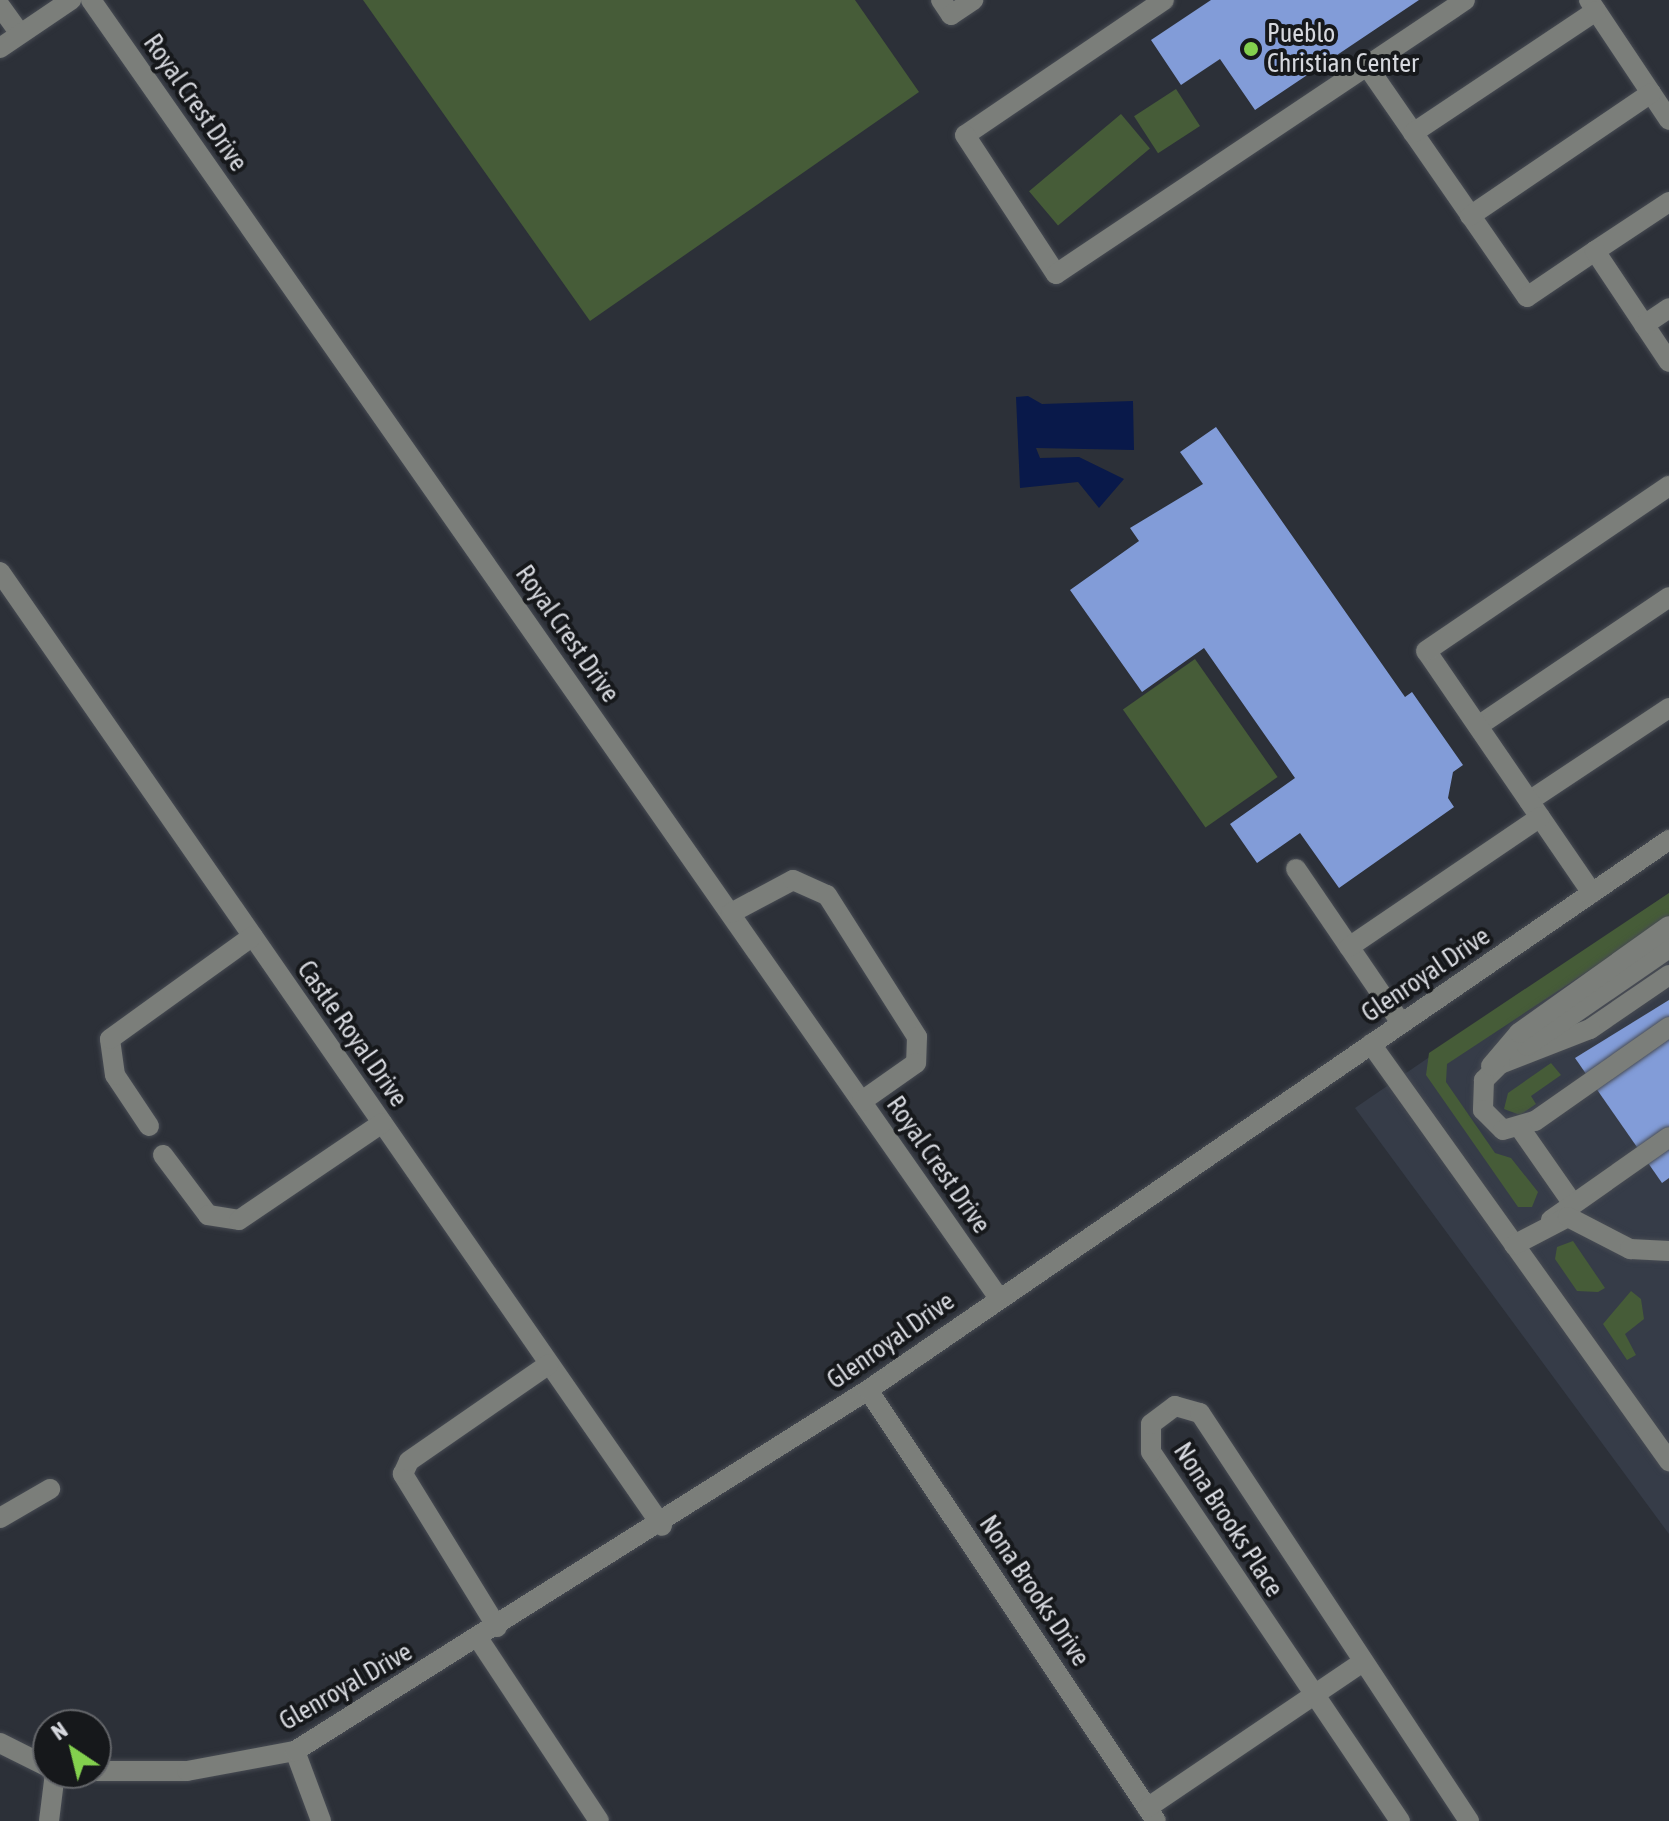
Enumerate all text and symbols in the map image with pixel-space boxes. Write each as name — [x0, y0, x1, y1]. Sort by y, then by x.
place label: Pueblo Christian Center — [1267, 18, 1419, 80]
street label: Royal Crest Drive — [136, 29, 254, 177]
marker: Pueblo Christian Center — [1242, 40, 1260, 58]
street label: Royal Crest Drive — [508, 560, 626, 708]
street label: Glenroyal Drive — [1356, 921, 1496, 1029]
street label: Castle Royal Drive — [290, 955, 414, 1113]
street label: Royal Crest Drive — [879, 1091, 997, 1239]
street label: Glenroyal Drive — [821, 1286, 961, 1396]
street label: Nona Brooks Place — [1167, 1437, 1289, 1603]
street label: Nona Brooks Drive — [972, 1510, 1096, 1672]
street label: Glenroyal Drive — [274, 1637, 418, 1737]
north arrow — [32, 1709, 112, 1789]
text: N — [47, 1717, 72, 1745]

